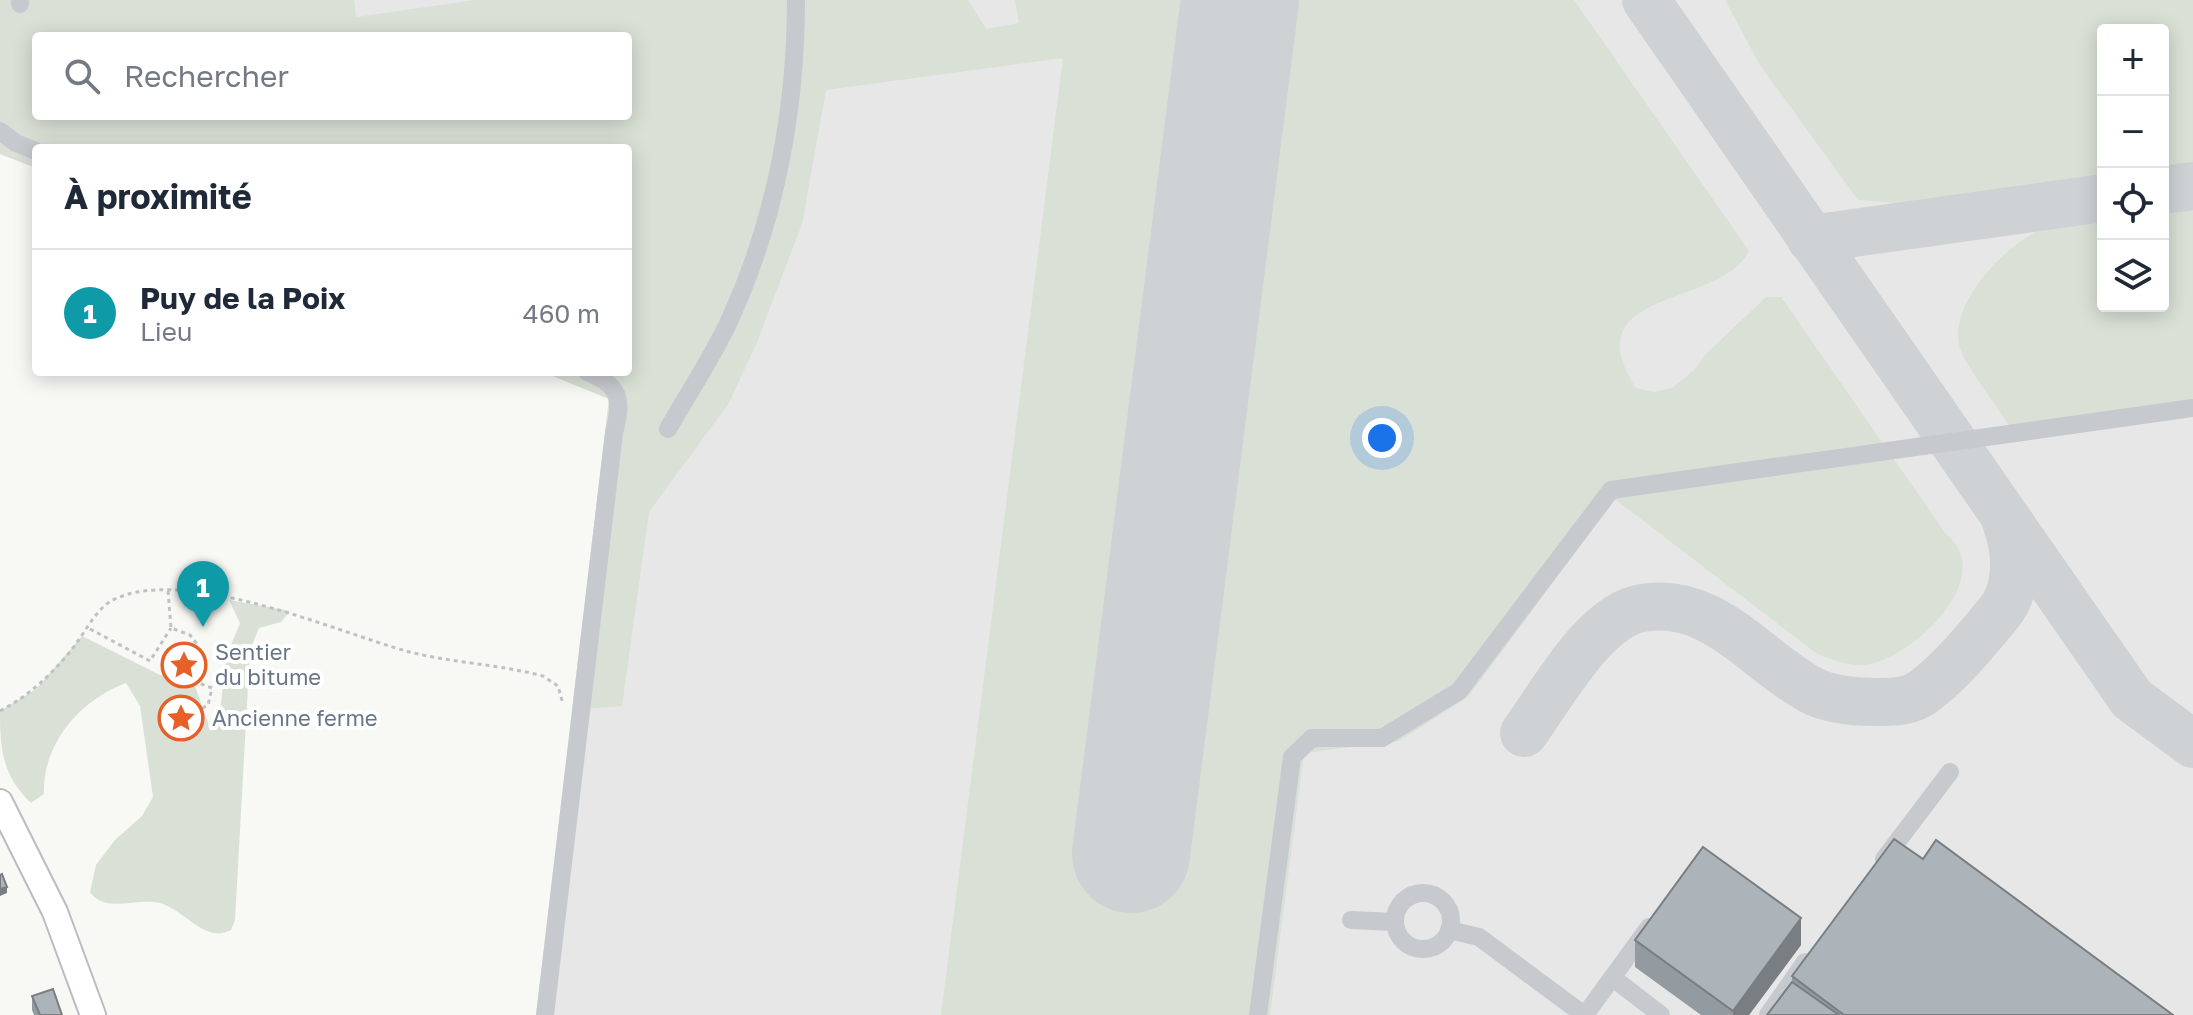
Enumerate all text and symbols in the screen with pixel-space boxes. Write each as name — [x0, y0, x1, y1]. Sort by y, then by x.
map controls — [2097, 24, 2169, 312]
button: + — [2097, 24, 2169, 96]
search box — [32, 32, 632, 120]
icon: search — [60, 54, 104, 98]
text: Rechercher — [124, 58, 289, 94]
button: − — [2097, 96, 2169, 168]
button: locate — [2097, 168, 2169, 240]
text: À proximité — [64, 176, 252, 216]
button: layers — [2097, 240, 2169, 312]
text: Puy de la Poix — [140, 280, 346, 316]
text: 1 — [83, 298, 97, 329]
text: 460 m — [523, 298, 600, 329]
text: Lieu — [140, 316, 193, 347]
your location — [1362, 418, 1402, 458]
pin: 1 — [177, 561, 229, 627]
place label: Sentier du bitume — [215, 638, 321, 690]
place icon: Sentier du bitume — [160, 641, 208, 689]
place icon: Ancienne ferme — [157, 694, 205, 742]
place label: Ancienne ferme — [212, 704, 378, 731]

